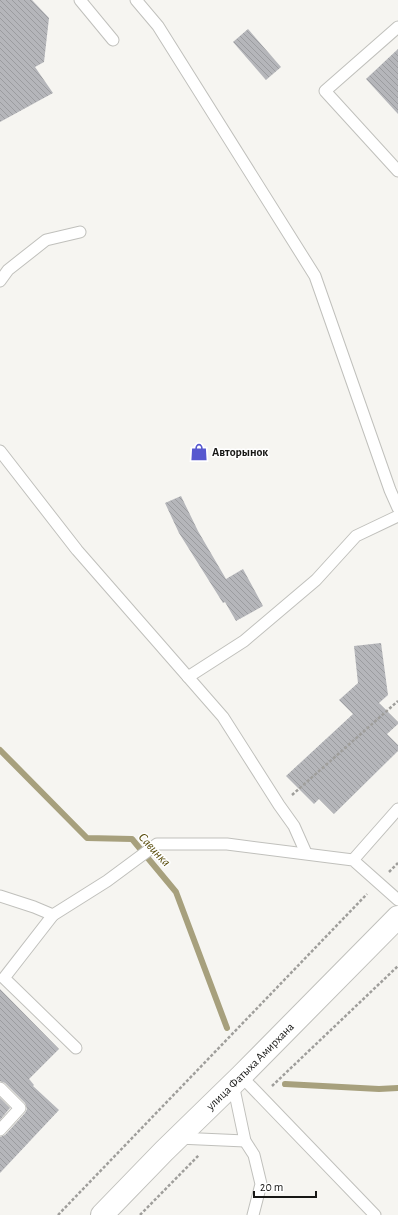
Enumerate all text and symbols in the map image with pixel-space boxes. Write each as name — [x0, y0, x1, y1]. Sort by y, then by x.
shop icon: Авторынок — [189, 442, 209, 462]
place label: Авторынок — [212, 446, 268, 458]
water label: Савинка — [135, 831, 173, 870]
street label: улица Фатыха Амирхана — [203, 1020, 297, 1114]
scale bar — [254, 1173, 316, 1199]
text: 20 m — [260, 1181, 283, 1193]

